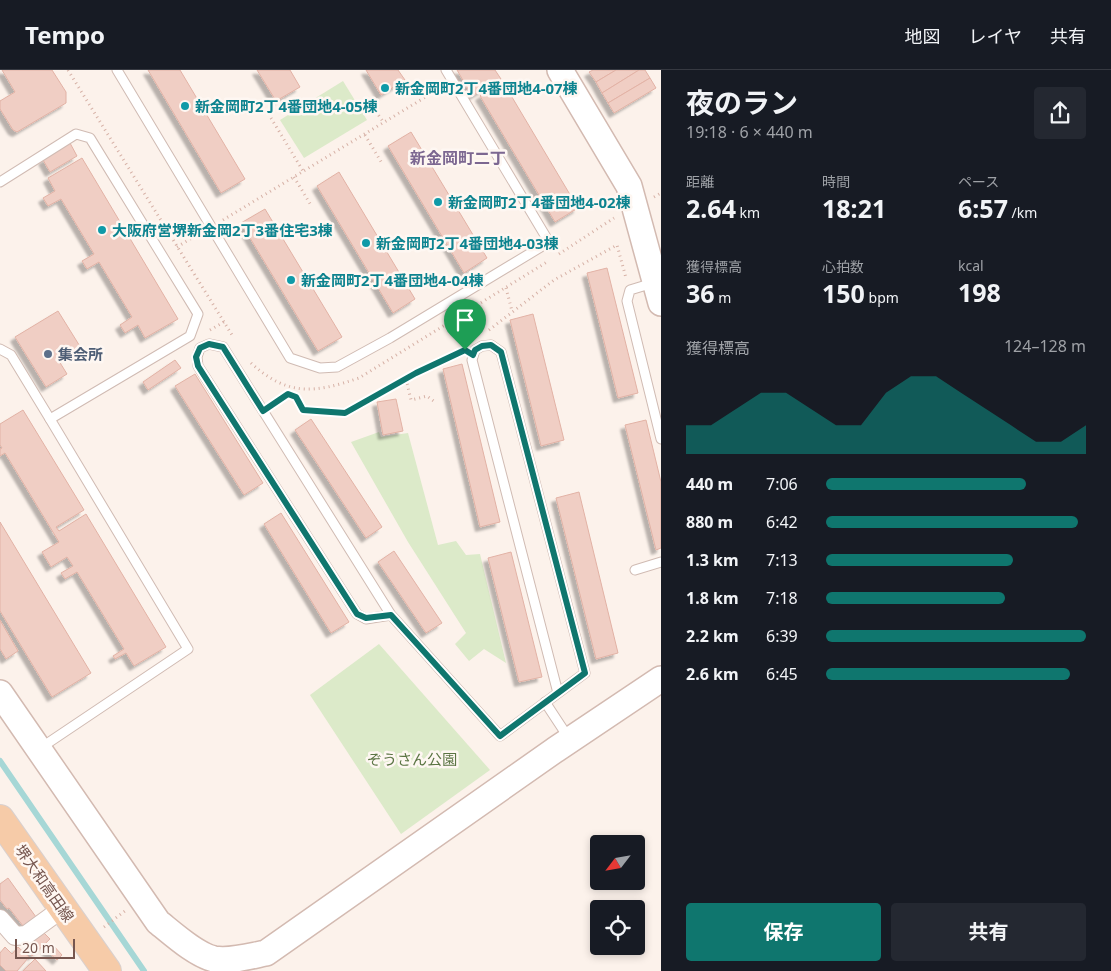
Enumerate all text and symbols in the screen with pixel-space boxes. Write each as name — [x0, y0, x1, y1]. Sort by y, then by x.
text: Tempo — [25, 18, 105, 51]
text: 地図 — [905, 24, 941, 48]
text: レイヤ — [969, 24, 1022, 48]
text: 共有 — [1050, 24, 1086, 48]
place label: 新金岡町2丁4番団地4-07棟 — [395, 78, 578, 98]
marker: 新金岡町2丁4番団地4-07棟 — [379, 82, 391, 94]
text: 夜のラン — [686, 83, 798, 121]
button: share — [1034, 87, 1086, 139]
place label: 新金岡町2丁4番団地4-05棟 — [195, 96, 378, 116]
marker: 新金岡町2丁4番団地4-05棟 — [179, 100, 191, 112]
text: 19:18 · 6 × 440 m — [686, 121, 813, 143]
district label: 新金岡町二丁 — [410, 147, 506, 169]
text: 距離 — [686, 172, 714, 191]
text: 時間 — [822, 172, 850, 191]
text: ペース — [958, 172, 999, 191]
text: 2.64 — [686, 191, 736, 225]
text: 18:21 — [822, 191, 886, 225]
text: 6:57 — [958, 191, 1008, 225]
place label: 新金岡町2丁4番団地4-02棟 — [448, 192, 631, 212]
marker: 新金岡町2丁4番団地4-02棟 — [432, 196, 444, 208]
text: km — [736, 203, 760, 222]
text: /km — [1008, 203, 1037, 222]
place label: 大阪府営堺新金岡2丁3番住宅3棟 — [112, 220, 333, 240]
marker: 大阪府営堺新金岡2丁3番住宅3棟 — [96, 224, 108, 236]
place label: 新金岡町2丁4番団地4-03棟 — [376, 233, 559, 253]
marker: 新金岡町2丁4番団地4-03棟 — [360, 237, 372, 249]
text: kcal — [958, 256, 984, 275]
text: 獲得標高 — [686, 257, 742, 276]
text: 心拍数 — [822, 257, 864, 276]
place label: 新金岡町2丁4番団地4-04棟 — [301, 270, 484, 290]
marker: 新金岡町2丁4番団地4-04棟 — [285, 274, 297, 286]
text: 198 — [958, 275, 1001, 309]
text: 36 — [686, 276, 715, 310]
text: 150 — [822, 276, 865, 310]
text: m — [715, 288, 731, 307]
text: bpm — [865, 288, 899, 307]
pin — [444, 299, 486, 350]
icon: arrive — [451, 306, 479, 334]
text: 124–128 m — [1004, 335, 1086, 357]
text: 獲得標高 — [686, 337, 750, 359]
place label: 集会所 — [57, 344, 103, 364]
marker: 集会所 — [42, 348, 54, 360]
text: 440 m — [686, 473, 733, 495]
text: 7:06 — [766, 473, 798, 495]
text: 880 m — [686, 511, 733, 533]
text: 6:42 — [766, 511, 798, 533]
text: 1.3 km — [686, 549, 738, 571]
text: 7:13 — [766, 549, 798, 571]
text: 1.8 km — [686, 587, 738, 609]
text: 7:18 — [766, 587, 798, 609]
text: 2.2 km — [686, 625, 738, 647]
text: 6:39 — [766, 625, 798, 647]
text: 2.6 km — [686, 663, 738, 685]
text: 6:45 — [766, 663, 798, 685]
park label: ぞうさん公園 — [367, 749, 457, 769]
north arrow — [590, 835, 645, 890]
map controls — [590, 835, 645, 955]
street label: 堺大和高田線 — [11, 840, 79, 926]
button: locate — [590, 900, 645, 955]
button: 保存 — [686, 903, 881, 961]
button: 共有 — [891, 903, 1086, 961]
scale bar — [15, 936, 75, 959]
text: 20 m — [22, 938, 55, 957]

